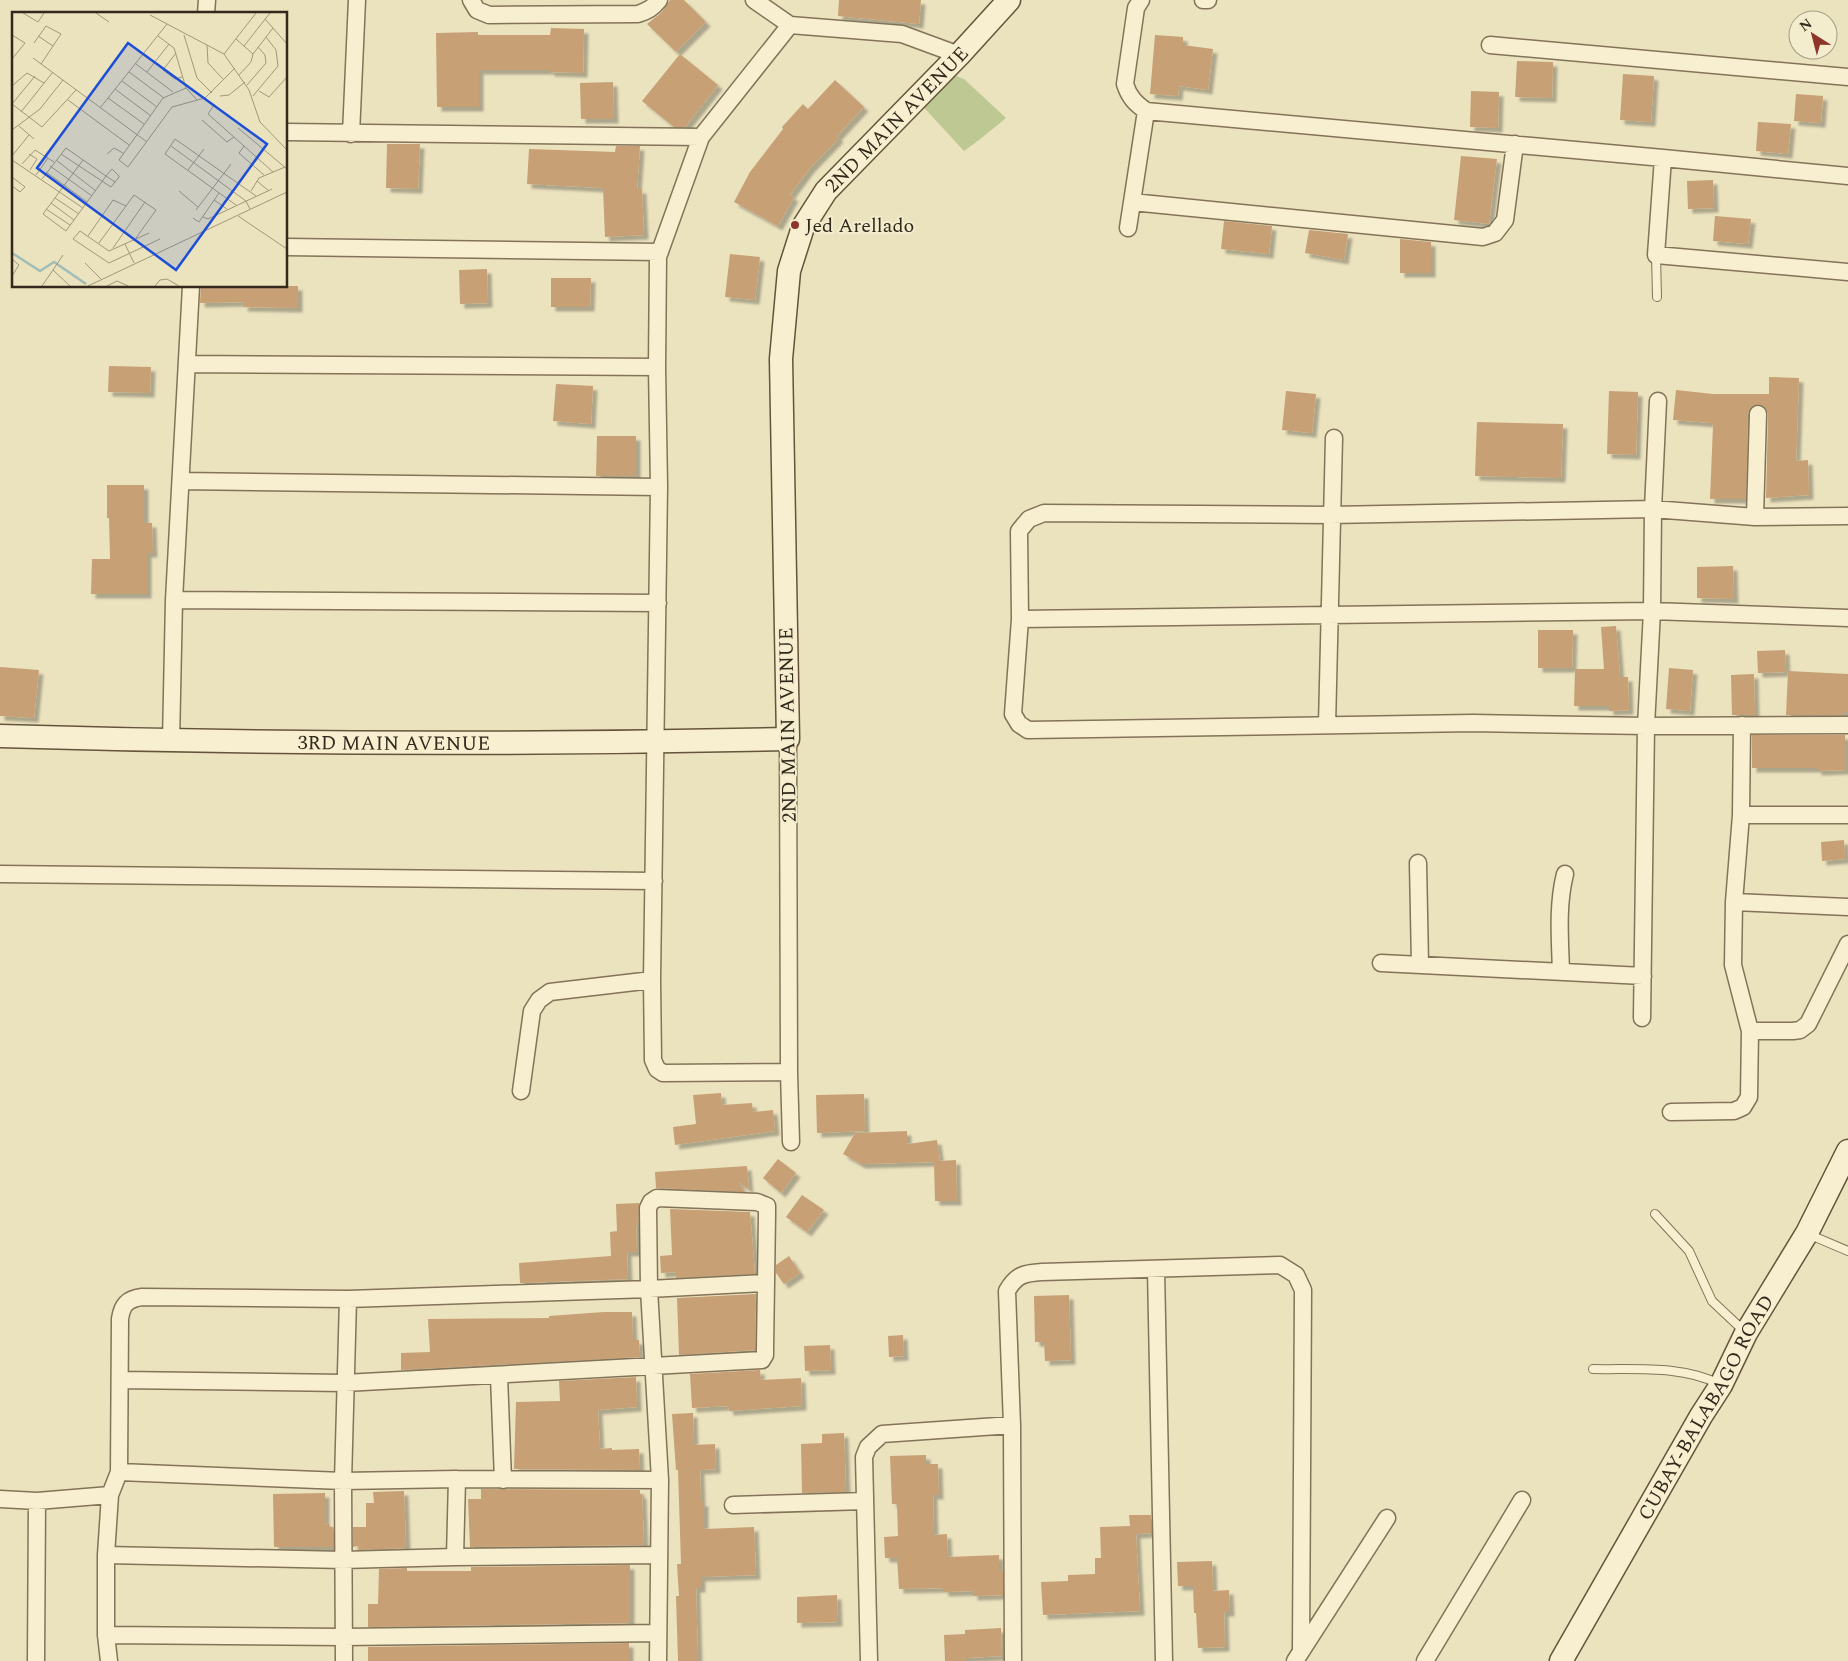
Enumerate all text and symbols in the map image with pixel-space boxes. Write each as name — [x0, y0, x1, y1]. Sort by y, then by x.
north arrow — [1788, 10, 1838, 60]
inset map — [12, 12, 288, 288]
text: N — [1795, 13, 1816, 37]
street label: 2ND MAIN AVENUE — [818, 40, 976, 200]
place label: Jed Arellado — [805, 211, 914, 241]
marker: Jed Arellado — [789, 219, 801, 231]
street label: 2ND MAIN AVENUE — [771, 627, 805, 823]
street label: 3RD MAIN AVENUE — [297, 728, 490, 759]
street label: CUBAY-BALABAGO ROAD — [1630, 1289, 1782, 1526]

